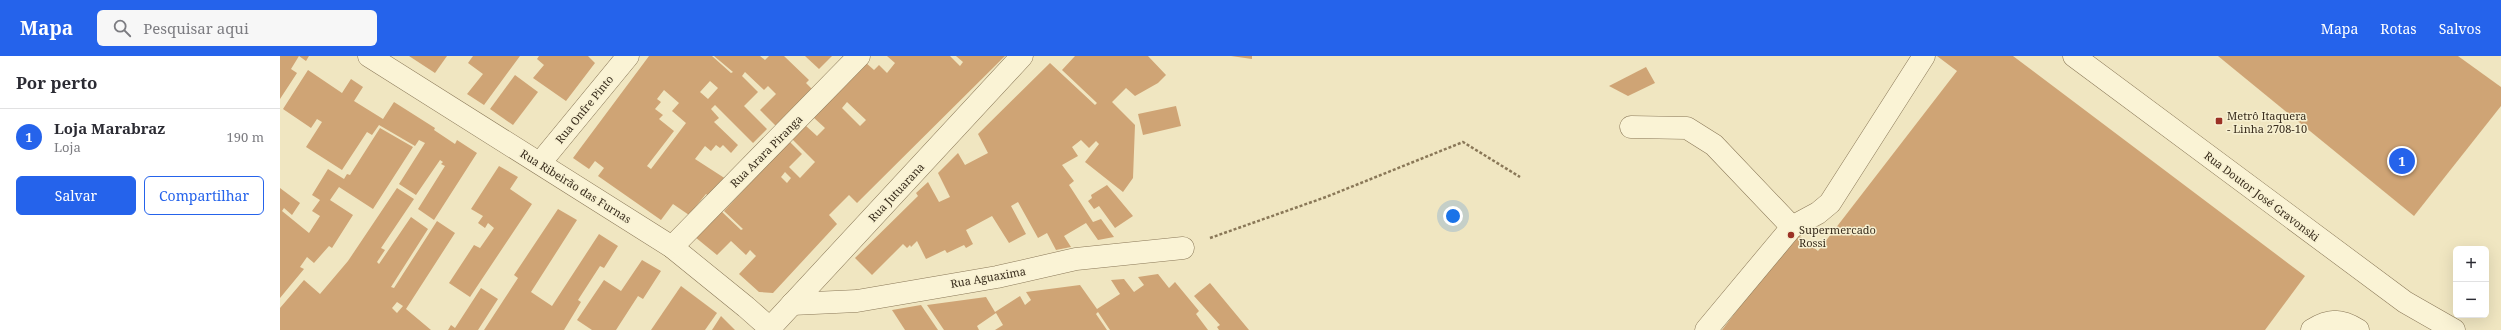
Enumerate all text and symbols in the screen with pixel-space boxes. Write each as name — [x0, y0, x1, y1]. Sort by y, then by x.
search box — [97, 10, 377, 46]
text: Mapa — [20, 15, 73, 41]
icon: search — [111, 17, 133, 39]
text: Pesquisar aqui — [143, 18, 249, 38]
text: Mapa — [2321, 19, 2358, 38]
text: Rotas — [2380, 19, 2417, 38]
text: Salvos — [2439, 19, 2481, 38]
text: Por perto — [16, 71, 98, 94]
street label: Rua Onfre Pinto — [552, 72, 616, 146]
place label: Metrô Itaquera - Linha 2708-10 — [2227, 108, 2307, 136]
street label: Rua Arara Piranga — [727, 112, 805, 190]
marker: Metrô Itaquera - Linha 2708-10 — [2214, 116, 2224, 126]
text: Loja Marabraz — [54, 118, 165, 138]
text: 1 — [25, 128, 33, 146]
text: 190 m — [227, 128, 264, 146]
text: Loja — [54, 138, 81, 156]
street label: Rua Ribeirão das Furnas — [518, 146, 634, 226]
pin: 1 — [2389, 146, 2415, 176]
street label: Rua Doutor José Gravonski — [2201, 148, 2323, 245]
street label: Rua Jutuarana — [865, 159, 927, 225]
button: Salvar — [16, 176, 136, 215]
button: Compartilhar — [144, 176, 264, 215]
your location — [1443, 206, 1463, 226]
place label: Supermercado Rossi — [1799, 222, 1876, 250]
marker: Supermercado Rossi — [1786, 230, 1796, 240]
map controls — [2453, 246, 2489, 318]
button: + — [2453, 246, 2489, 282]
street label: Rua Aguaxima — [949, 263, 1027, 291]
button: − — [2453, 282, 2489, 318]

